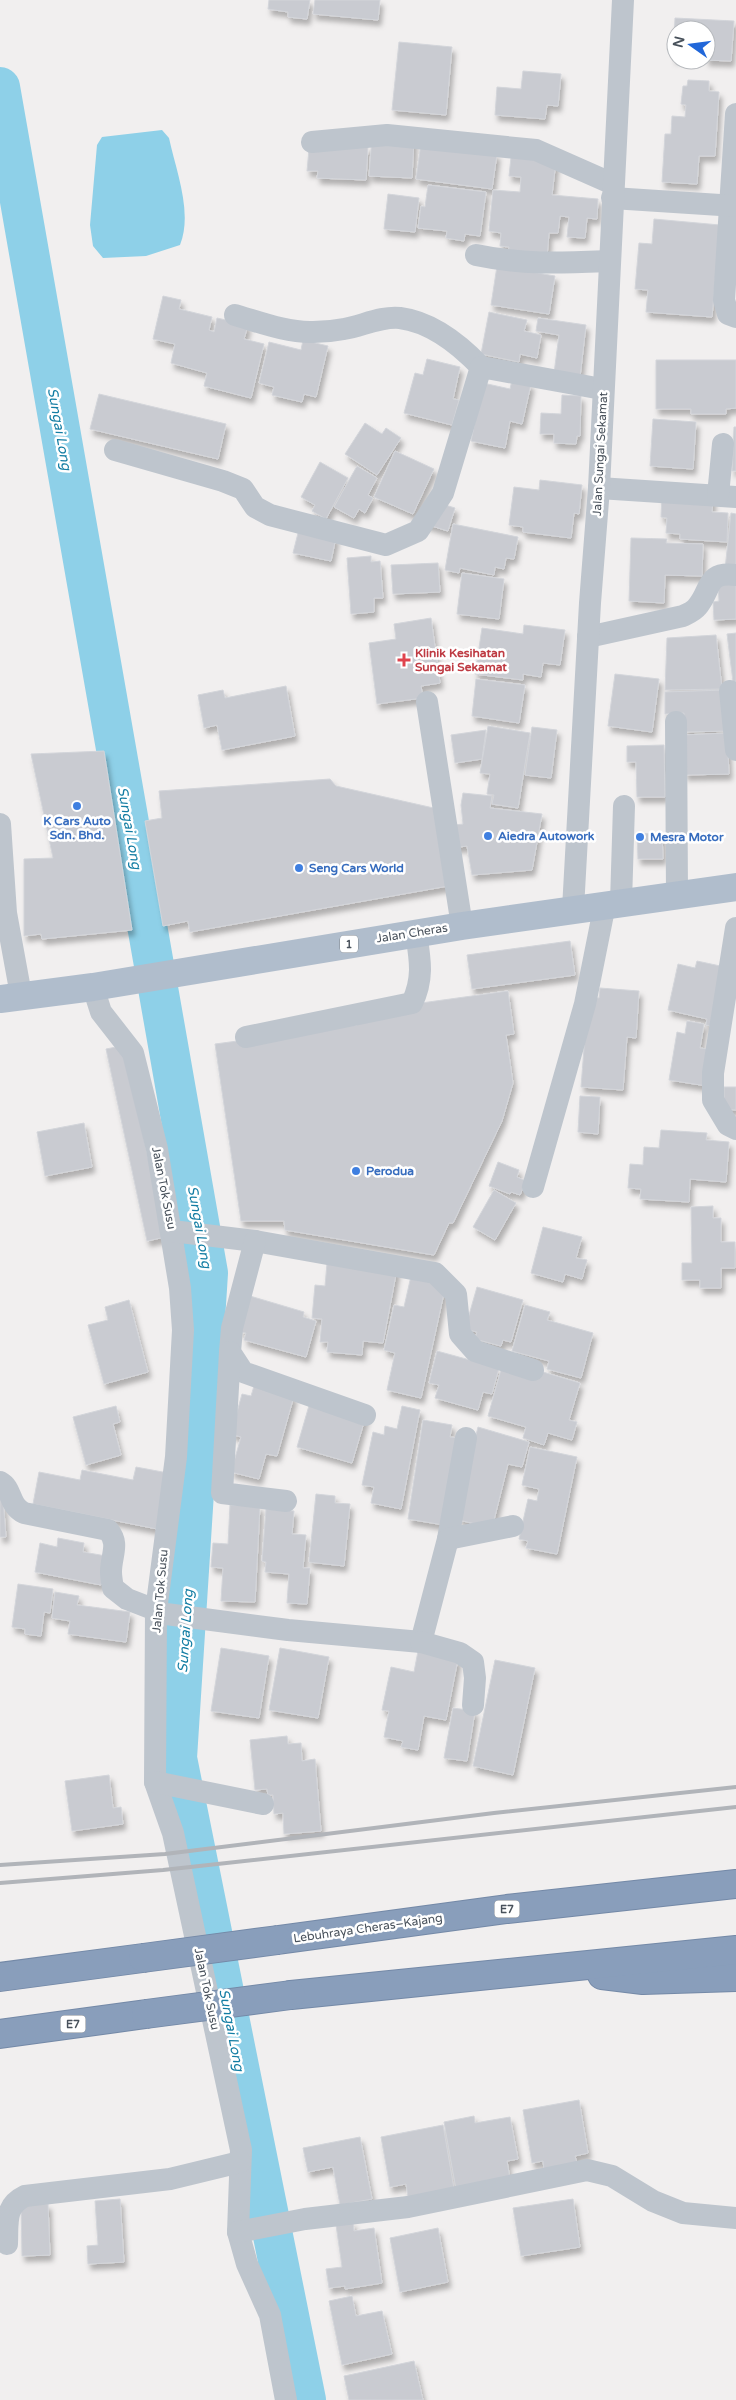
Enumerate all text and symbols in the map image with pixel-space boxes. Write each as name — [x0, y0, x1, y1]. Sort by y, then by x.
north arrow — [666, 20, 716, 70]
text: N — [669, 34, 688, 49]
water label: Sungai Long — [44, 387, 75, 473]
street label: Jalan Sungai Sekamat — [590, 391, 610, 516]
place label: Klinik Kesihatan Sungai Sekamat — [415, 646, 507, 675]
marker: Klinik Kesihatan Sungai Sekamat — [397, 653, 411, 667]
water label: Sungai Long — [114, 786, 145, 872]
marker: K Cars Auto Sdn. Bhd. — [71, 800, 83, 812]
place label: K Cars Auto Sdn. Bhd. — [43, 814, 111, 842]
place label: Aiedra Autowork — [498, 829, 595, 843]
marker: Aiedra Autowork — [482, 830, 494, 842]
place label: Mesra Motor — [650, 830, 724, 844]
marker: Mesra Motor — [634, 831, 646, 843]
place label: Seng Cars World — [309, 861, 404, 876]
marker: Seng Cars World — [293, 862, 305, 874]
street label: Jalan Cheras — [375, 920, 449, 946]
road number: 1 — [340, 936, 358, 952]
street label: Jalan Tok Susu — [149, 1146, 179, 1230]
place label: Perodua — [366, 1164, 414, 1178]
marker: Perodua — [350, 1165, 362, 1177]
water label: Sungai Long — [184, 1185, 215, 1271]
street label: Jalan Tok Susu — [149, 1549, 171, 1633]
water label: Sungai Long — [174, 1588, 197, 1673]
road number: E7 — [494, 1900, 520, 1918]
street label: Lebuhraya Cheras–Kajang — [292, 1911, 444, 1945]
street label: Jalan Tok Susu — [191, 1947, 223, 2031]
water label: Sungai Long — [215, 1988, 248, 2074]
road number: E7 — [60, 2016, 86, 2032]

